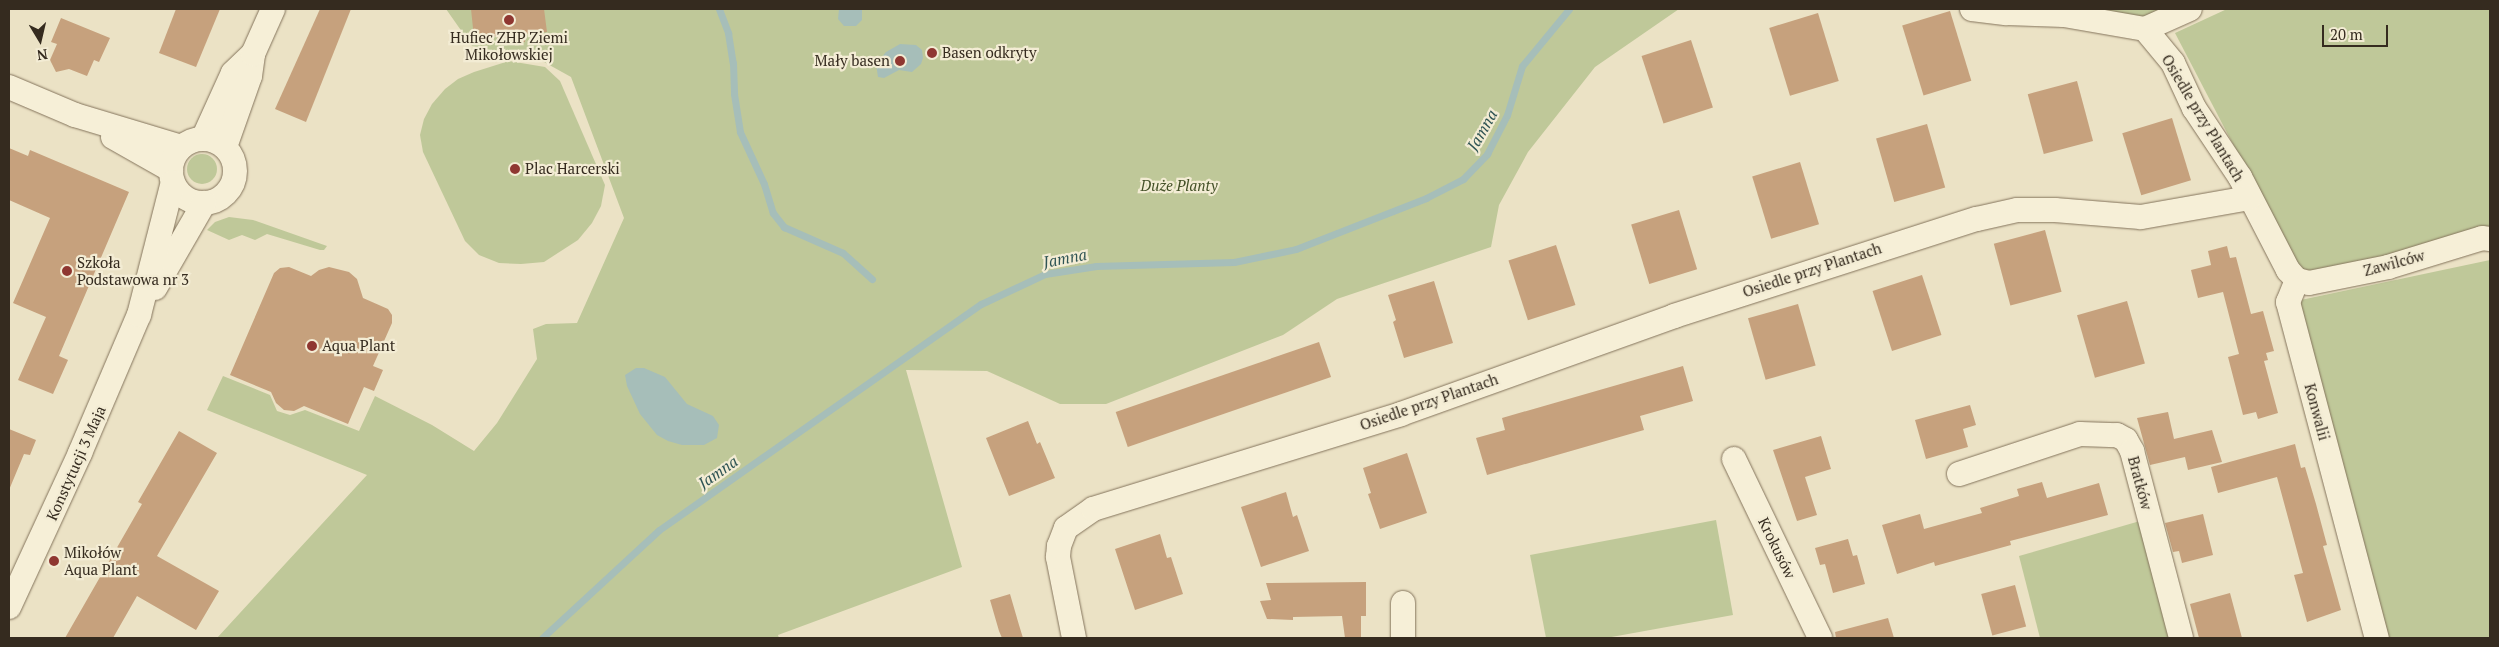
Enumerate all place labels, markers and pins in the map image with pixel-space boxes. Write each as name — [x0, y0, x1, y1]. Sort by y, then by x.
marker: Hufiec ZHP Ziemi Mikołowskiej — [503, 14, 515, 26]
place label: Hufiec ZHP Ziemi Mikołowskiej — [450, 28, 568, 63]
place label: Basen odkryty — [942, 44, 1036, 62]
marker: Basen odkryty — [926, 47, 938, 59]
place label: Mały basen — [815, 52, 890, 70]
marker: Mały basen — [894, 55, 906, 67]
place label: Plac Harcerski — [525, 160, 620, 178]
marker: Plac Harcerski — [509, 163, 521, 175]
place label: Szkoła Podstawowa nr 3 — [77, 253, 189, 288]
marker: Szkoła Podstawowa nr 3 — [61, 265, 73, 277]
place label: Aqua Plant — [322, 337, 395, 355]
marker: Aqua Plant — [306, 340, 318, 352]
place label: Mikołów Aqua Plant — [64, 543, 137, 578]
marker: Mikołów Aqua Plant — [48, 555, 60, 567]

